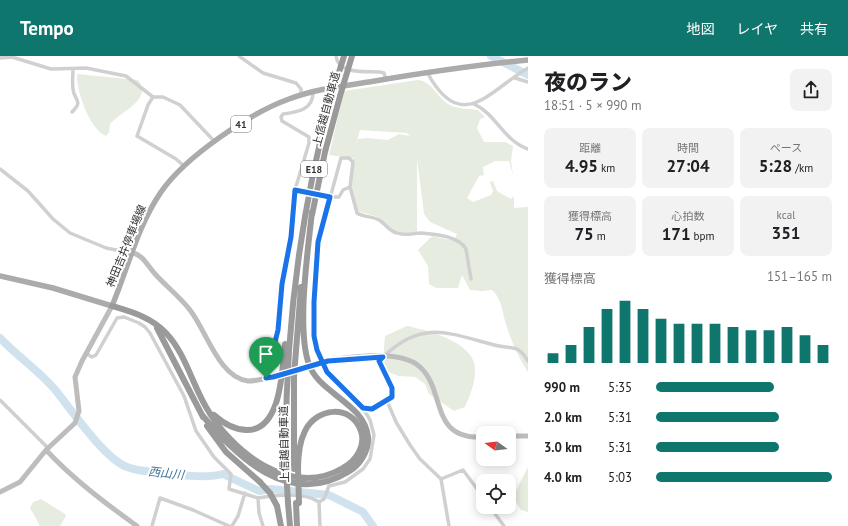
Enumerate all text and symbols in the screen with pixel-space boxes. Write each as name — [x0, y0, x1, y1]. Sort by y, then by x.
text: Tempo — [20, 16, 74, 40]
text: 地図 — [686, 20, 714, 38]
text: レイヤ — [736, 20, 778, 38]
text: 共有 — [800, 20, 828, 38]
text: 夜のラン — [544, 68, 632, 96]
button: share — [790, 69, 832, 111]
street label: 上信越自動車道 — [309, 70, 343, 148]
text: 18:51 · 5 × 990 m — [544, 97, 641, 114]
road number: 41 — [231, 116, 251, 132]
text: 距離 — [579, 141, 601, 155]
text: 時間 — [677, 141, 699, 155]
text: ペース — [770, 141, 802, 155]
text: 4.95 — [565, 155, 598, 177]
text: 27:04 — [666, 155, 710, 177]
text: 5:28 — [759, 155, 792, 177]
road number: E18 — [301, 161, 327, 177]
text: km — [598, 161, 615, 175]
text: /km — [792, 161, 813, 175]
street label: 神田吉井停車場線 — [103, 203, 149, 289]
text: kcal — [777, 208, 795, 222]
text: 獲得標高 — [568, 209, 612, 223]
text: 心拍数 — [672, 209, 705, 223]
text: 351 — [772, 222, 800, 244]
text: 75 — [574, 223, 594, 245]
text: 171 — [662, 223, 691, 245]
text: m — [594, 229, 606, 243]
text: bpm — [691, 229, 714, 243]
text: 151–165 m — [767, 268, 832, 285]
text: 獲得標高 — [544, 270, 596, 287]
pin — [249, 337, 283, 378]
icon: arrive — [255, 343, 277, 365]
text: 990 m — [544, 379, 580, 396]
text: 5:35 — [608, 379, 632, 396]
street label: 上信越自動車道 — [276, 405, 292, 483]
text: 2.0 km — [544, 409, 582, 426]
text: 5:31 — [608, 409, 632, 426]
north arrow — [476, 426, 516, 466]
map controls — [476, 426, 516, 514]
text: 3.0 km — [544, 439, 582, 456]
text: 5:31 — [608, 439, 632, 456]
water label: 西山川 — [147, 464, 187, 483]
text: 4.0 km — [544, 469, 582, 486]
text: 5:03 — [608, 469, 632, 486]
button: locate — [476, 474, 516, 514]

